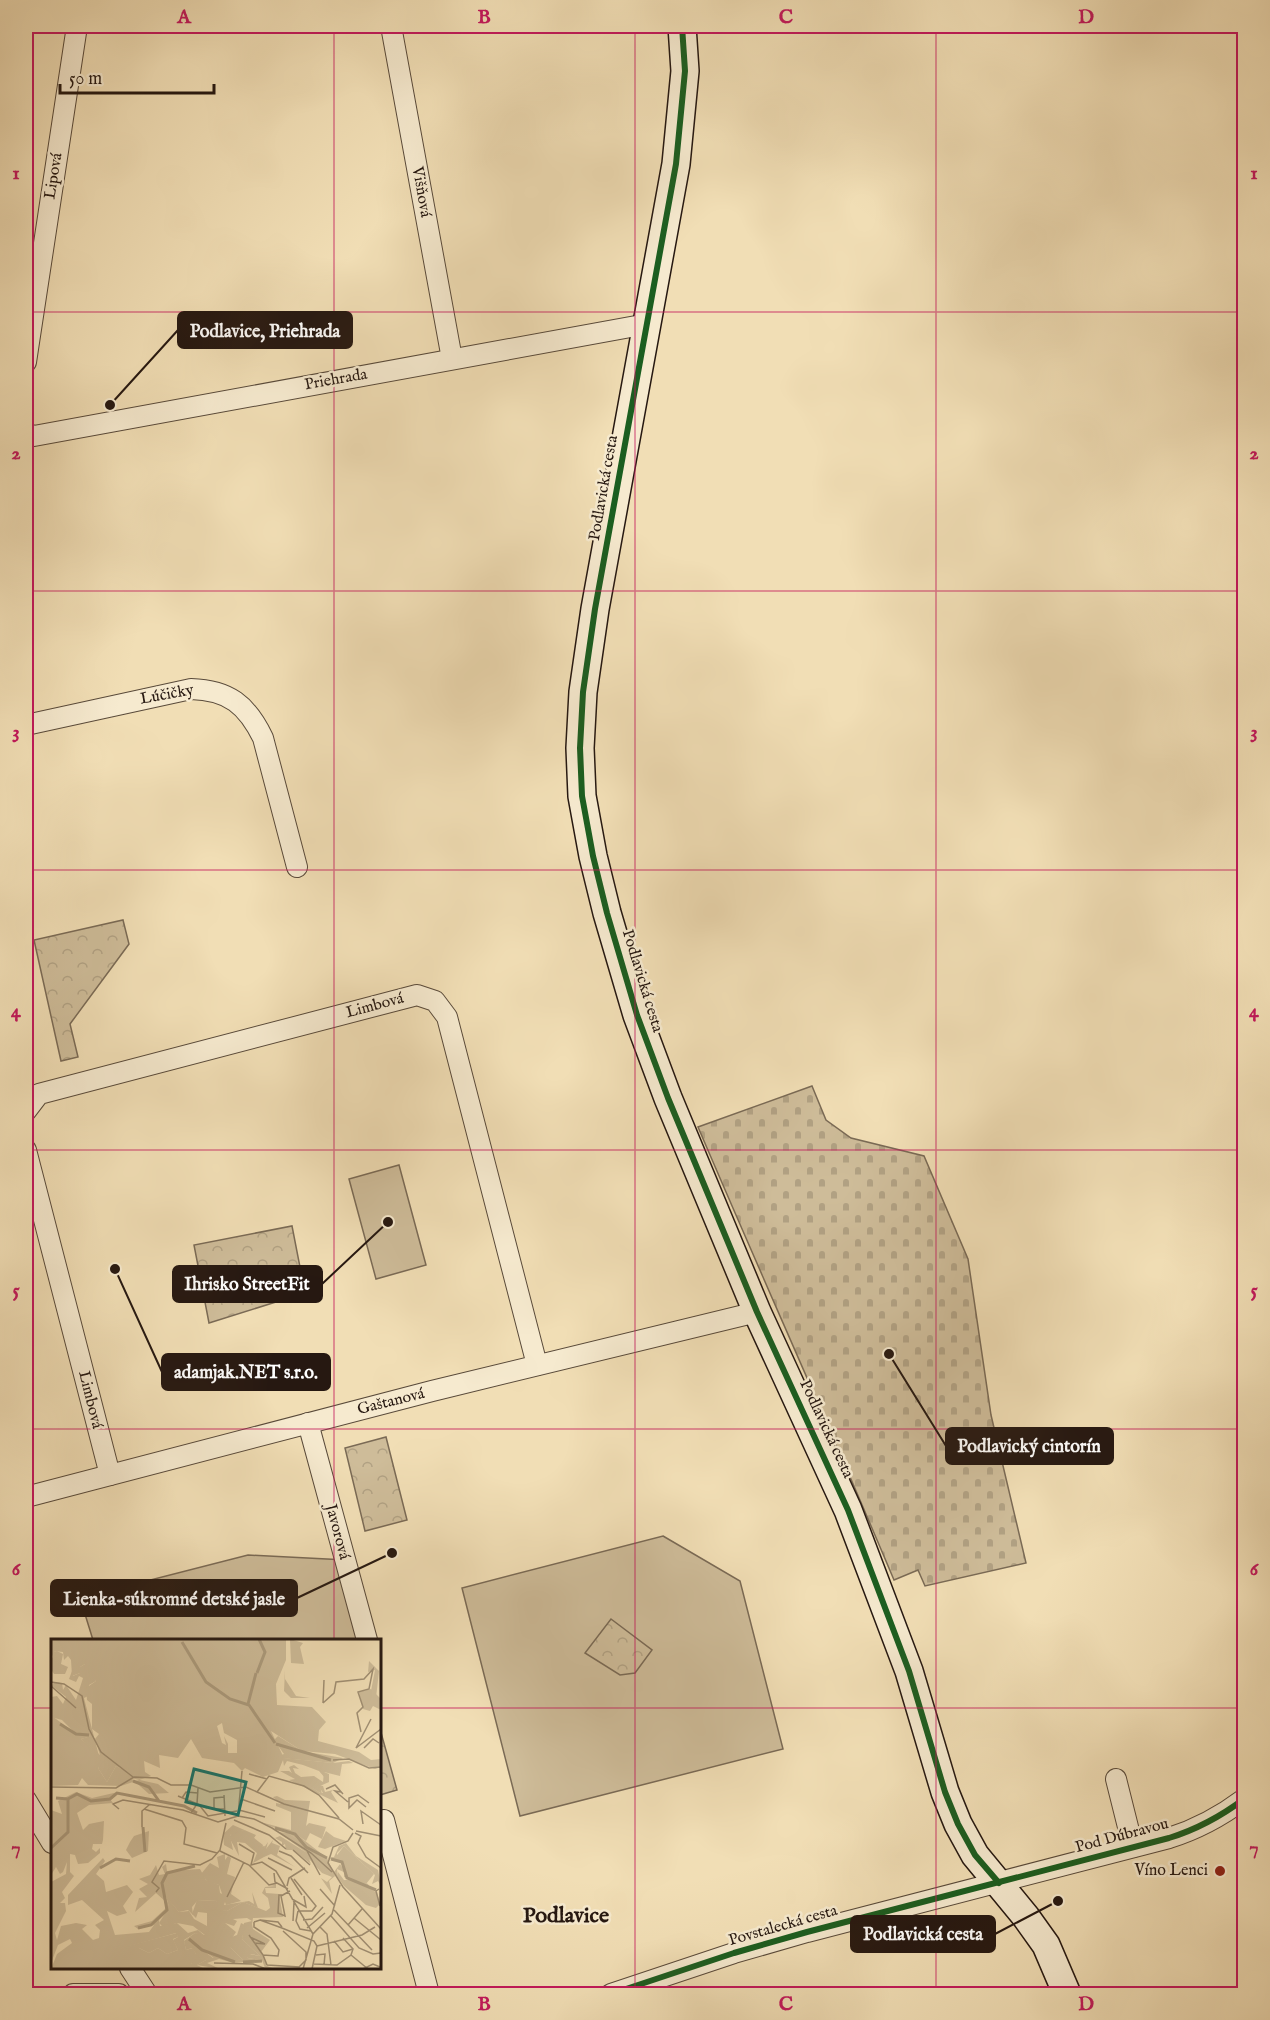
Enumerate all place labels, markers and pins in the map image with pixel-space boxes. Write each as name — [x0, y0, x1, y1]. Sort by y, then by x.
callout: Podlavice, Priehrada — [178, 312, 352, 348]
callout: Ihrisko StreetFit — [173, 1266, 322, 1302]
callout: adamjak.NET s.r.o. — [162, 1354, 330, 1390]
callout: Podlavický cintorín — [946, 1428, 1113, 1464]
callout: Lienka-súkromné detské jasle — [51, 1580, 297, 1616]
place label: Víno Lenci — [1133, 1861, 1208, 1881]
marker: Víno Lenci — [1213, 1864, 1227, 1878]
callout: Podlavická cesta — [851, 1916, 995, 1952]

